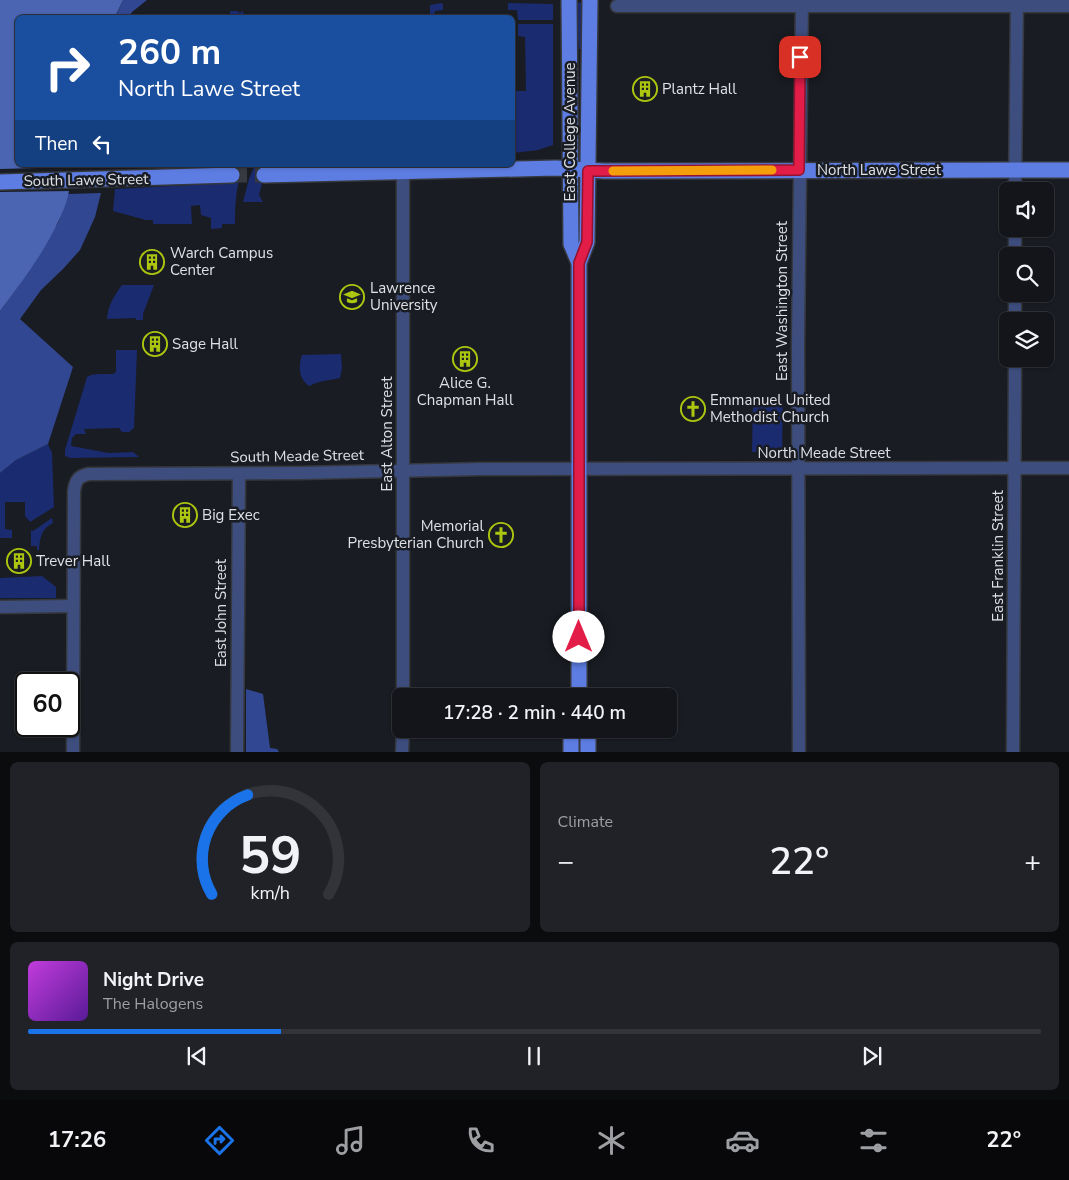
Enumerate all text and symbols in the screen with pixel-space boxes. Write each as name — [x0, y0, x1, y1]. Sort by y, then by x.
text: 260 m — [118, 29, 221, 76]
icon: right — [35, 35, 100, 100]
pin — [779, 36, 821, 78]
icon: arrive — [786, 43, 814, 71]
street label: East College Avenue — [560, 62, 580, 202]
text: North Lawe Street — [118, 74, 300, 104]
building icon: Plantz Hall — [632, 76, 658, 102]
place label: Plantz Hall — [662, 79, 737, 99]
icon: left — [88, 130, 116, 158]
text: Then — [35, 131, 78, 157]
street label: North Lawe Street — [817, 160, 942, 180]
street label: South Lawe Street — [23, 169, 149, 191]
map controls — [999, 182, 1054, 367]
button: sound — [999, 182, 1054, 237]
street label: East Washington Street — [772, 220, 792, 381]
place label: Warch Campus Center — [170, 243, 273, 280]
button: search — [999, 247, 1054, 302]
building icon: Warch Campus Center — [139, 249, 165, 275]
place label: Lawrence University — [370, 278, 438, 315]
school or university icon: Lawrence University — [339, 284, 365, 310]
button: layers — [999, 312, 1054, 367]
building icon: Sage Hall — [142, 331, 168, 357]
place label: Sage Hall — [172, 334, 239, 354]
building icon: Alice G. Chapman Hall — [452, 346, 478, 372]
place label: Alice G. Chapman Hall — [417, 373, 514, 410]
street label: East Alton Street — [377, 376, 397, 491]
place label: Emmanuel United Methodist Church — [710, 390, 830, 427]
church icon: Emmanuel United Methodist Church — [680, 396, 706, 422]
street label: North Meade Street — [757, 443, 891, 463]
street label: South Meade Street — [230, 445, 365, 467]
street label: East Franklin Street — [988, 490, 1008, 622]
building icon: Big Exec — [172, 502, 198, 528]
place label: Big Exec — [202, 505, 260, 525]
place label: Memorial Presbyterian Church — [348, 516, 485, 553]
church icon: Memorial Presbyterian Church — [488, 522, 514, 548]
building icon: Trever Hall — [6, 548, 32, 574]
place label: Trever Hall — [36, 551, 111, 571]
street label: East John Street — [211, 558, 231, 667]
position arrow — [552, 610, 604, 662]
speed limit sign: 60 — [15, 672, 80, 737]
text: 17:28 · 2 min · 440 m — [443, 700, 626, 726]
text: Climate — [558, 811, 613, 833]
text: 59 — [239, 820, 301, 891]
text: 22° — [769, 836, 829, 887]
text: − — [558, 843, 574, 881]
text: + — [1024, 843, 1041, 881]
text: km/h — [250, 881, 289, 905]
text: Night Drive — [103, 967, 204, 993]
text: The Halogens — [103, 993, 203, 1015]
icon: previous — [183, 1042, 211, 1070]
icon: pause — [520, 1042, 548, 1070]
icon: next — [858, 1042, 886, 1070]
icon: directions — [202, 1123, 237, 1158]
icon: music — [333, 1123, 368, 1158]
icon: phone — [463, 1123, 498, 1158]
icon: climate — [594, 1123, 629, 1158]
icon: car — [725, 1123, 760, 1158]
icon: filters — [856, 1123, 891, 1158]
text: 17:26 — [48, 1125, 106, 1155]
text: 22° — [986, 1125, 1021, 1155]

